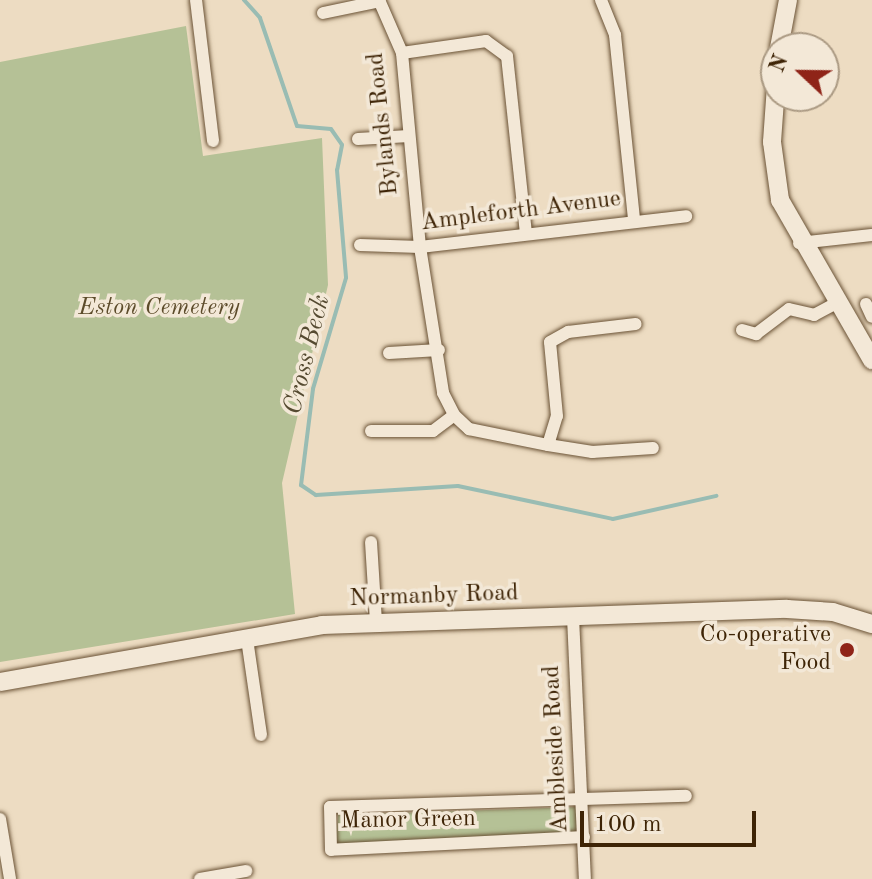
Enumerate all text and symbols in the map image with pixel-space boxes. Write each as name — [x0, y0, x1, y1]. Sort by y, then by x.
north arrow — [760, 32, 840, 112]
street label: Bylands Road — [362, 51, 406, 197]
text: N — [766, 52, 793, 76]
street label: Ampleforth Avenue — [419, 185, 623, 239]
water label: Cross Beck — [278, 292, 338, 418]
park label: Eston Cemetery — [78, 295, 240, 323]
street label: Normanby Road — [349, 580, 519, 614]
place label: Co-operative Food — [700, 622, 831, 678]
marker: Co-operative Food — [838, 641, 856, 659]
street label: Ambleside Road — [538, 664, 576, 834]
scale bar — [584, 795, 760, 845]
street label: Manor Green — [340, 805, 476, 837]
text: 100 m — [594, 813, 662, 837]

